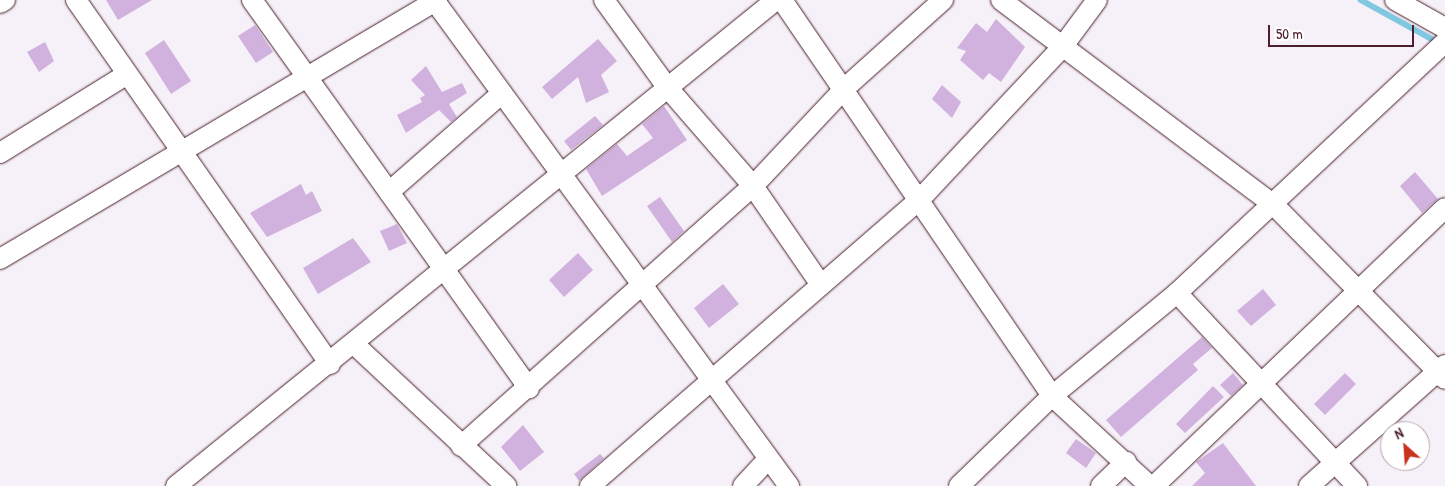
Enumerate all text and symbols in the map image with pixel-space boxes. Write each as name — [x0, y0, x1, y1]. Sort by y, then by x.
scale bar — [1270, 15, 1416, 47]
text: 50 m — [1276, 23, 1303, 44]
north arrow — [1380, 421, 1430, 471]
text: N — [1391, 423, 1406, 443]

